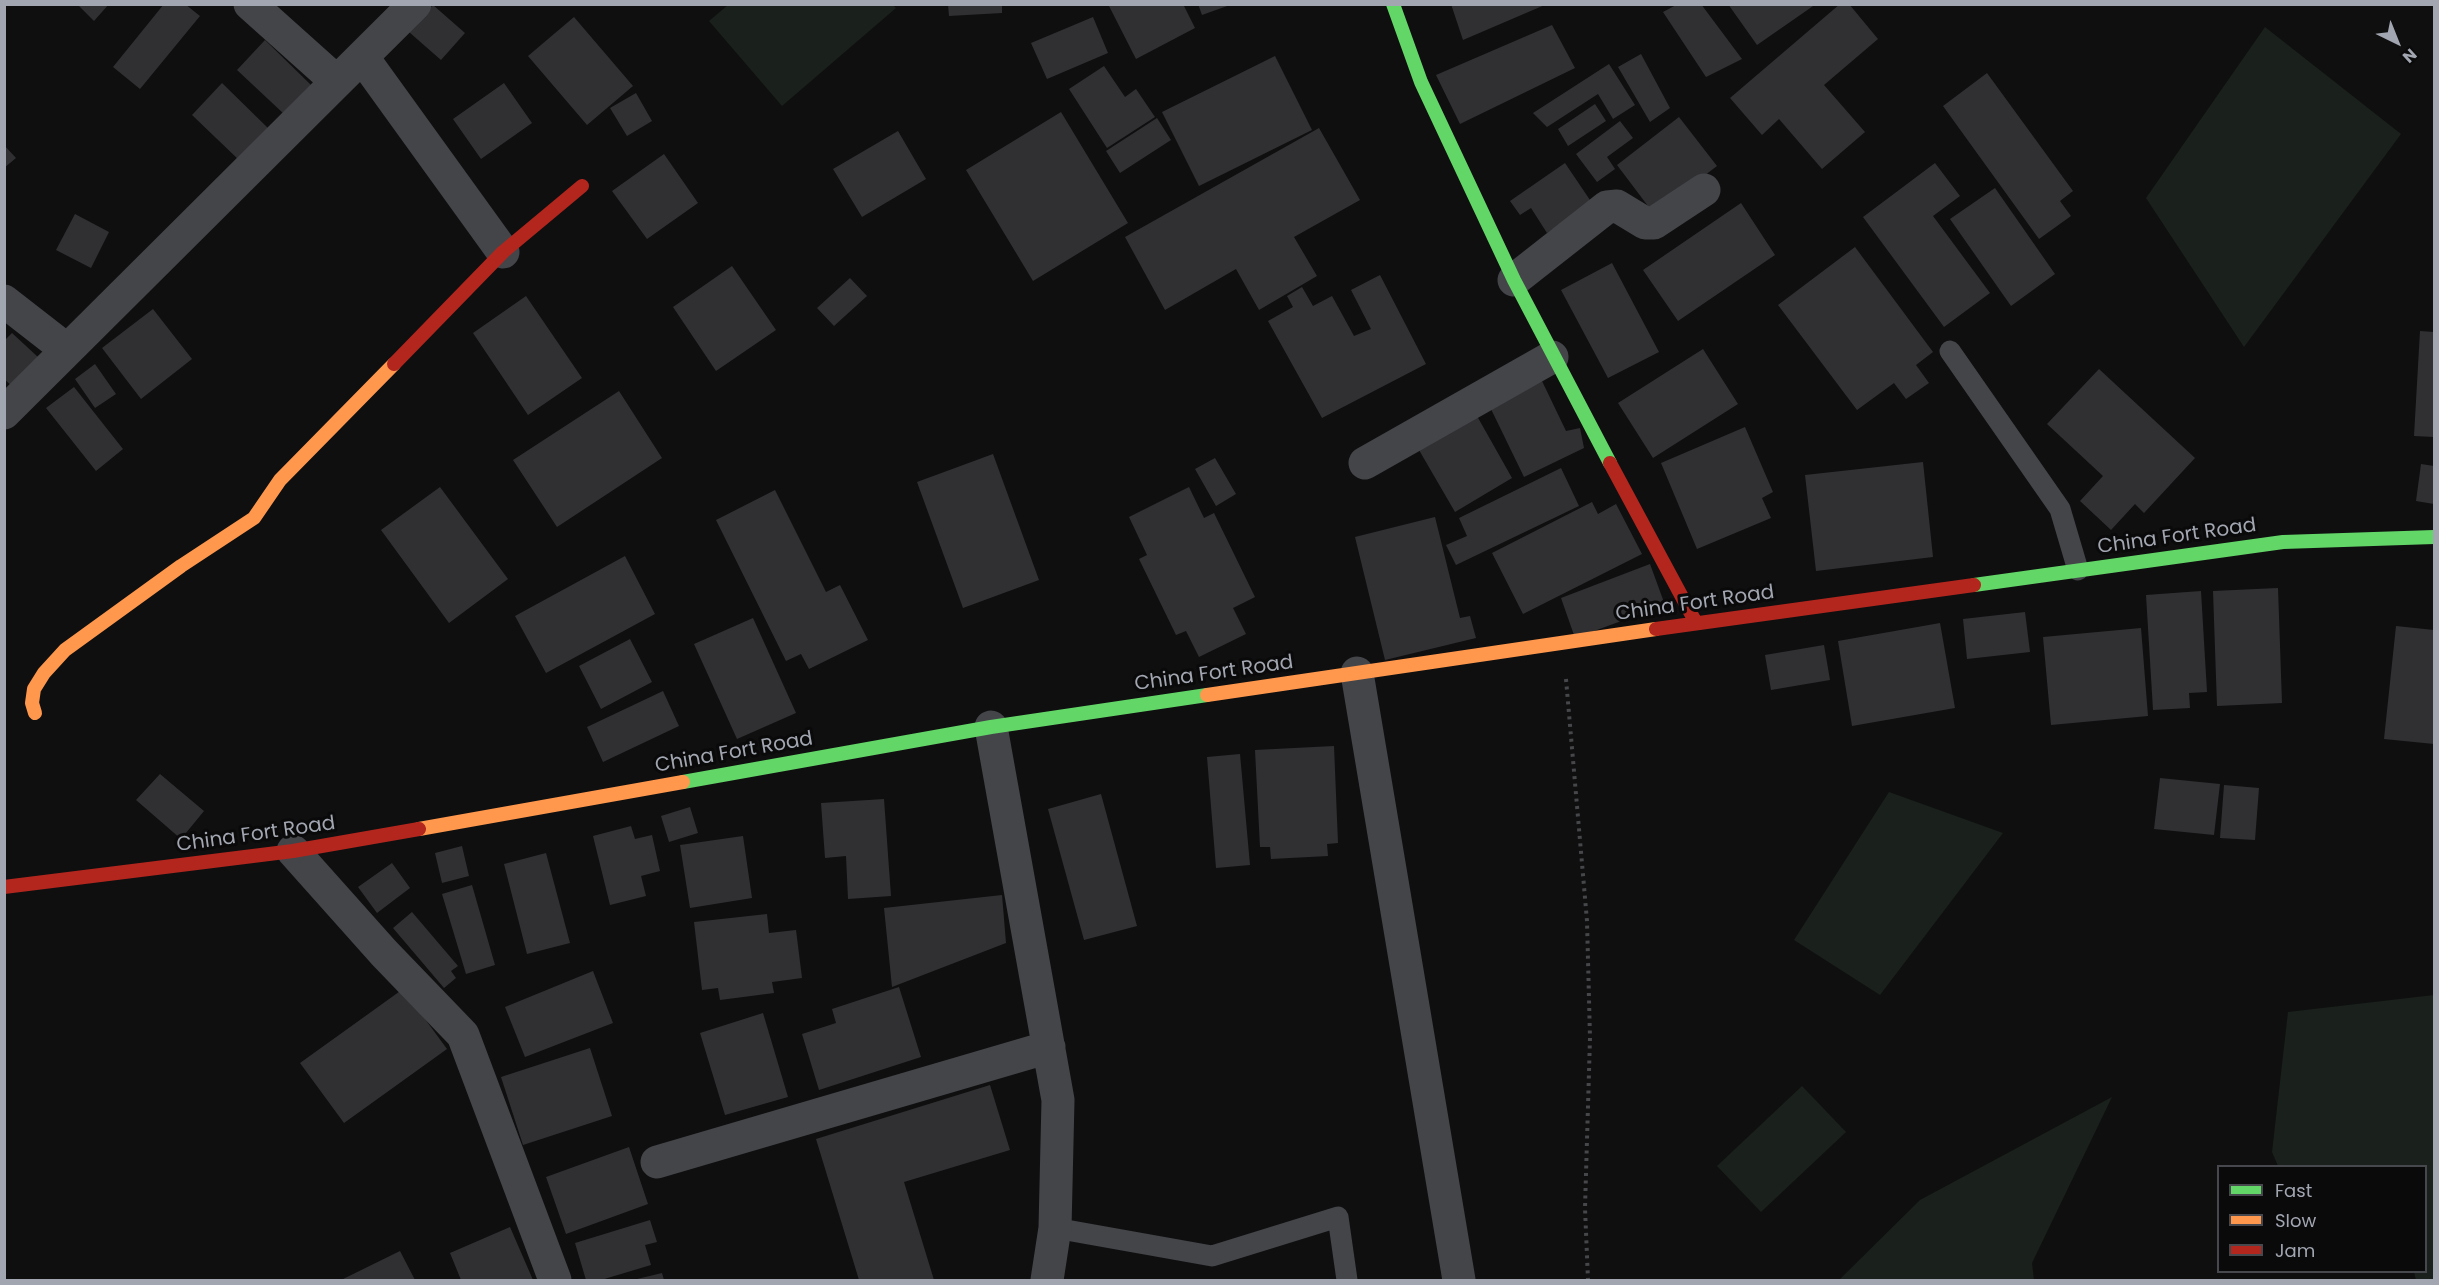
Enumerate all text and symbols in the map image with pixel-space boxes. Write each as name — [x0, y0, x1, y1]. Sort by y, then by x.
north arrow — [2367, 12, 2427, 72]
text: N — [2397, 43, 2422, 68]
street label: China Fort Road — [2096, 514, 2258, 560]
street label: China Fort Road — [1614, 581, 1776, 627]
street label: China Fort Road — [1133, 651, 1295, 697]
street label: China Fort Road — [653, 727, 815, 779]
street label: China Fort Road — [175, 812, 337, 858]
legend — [2217, 1165, 2427, 1273]
text: Fast — [2275, 1178, 2312, 1203]
text: Slow — [2275, 1208, 2316, 1233]
text: Jam — [2275, 1238, 2315, 1263]

